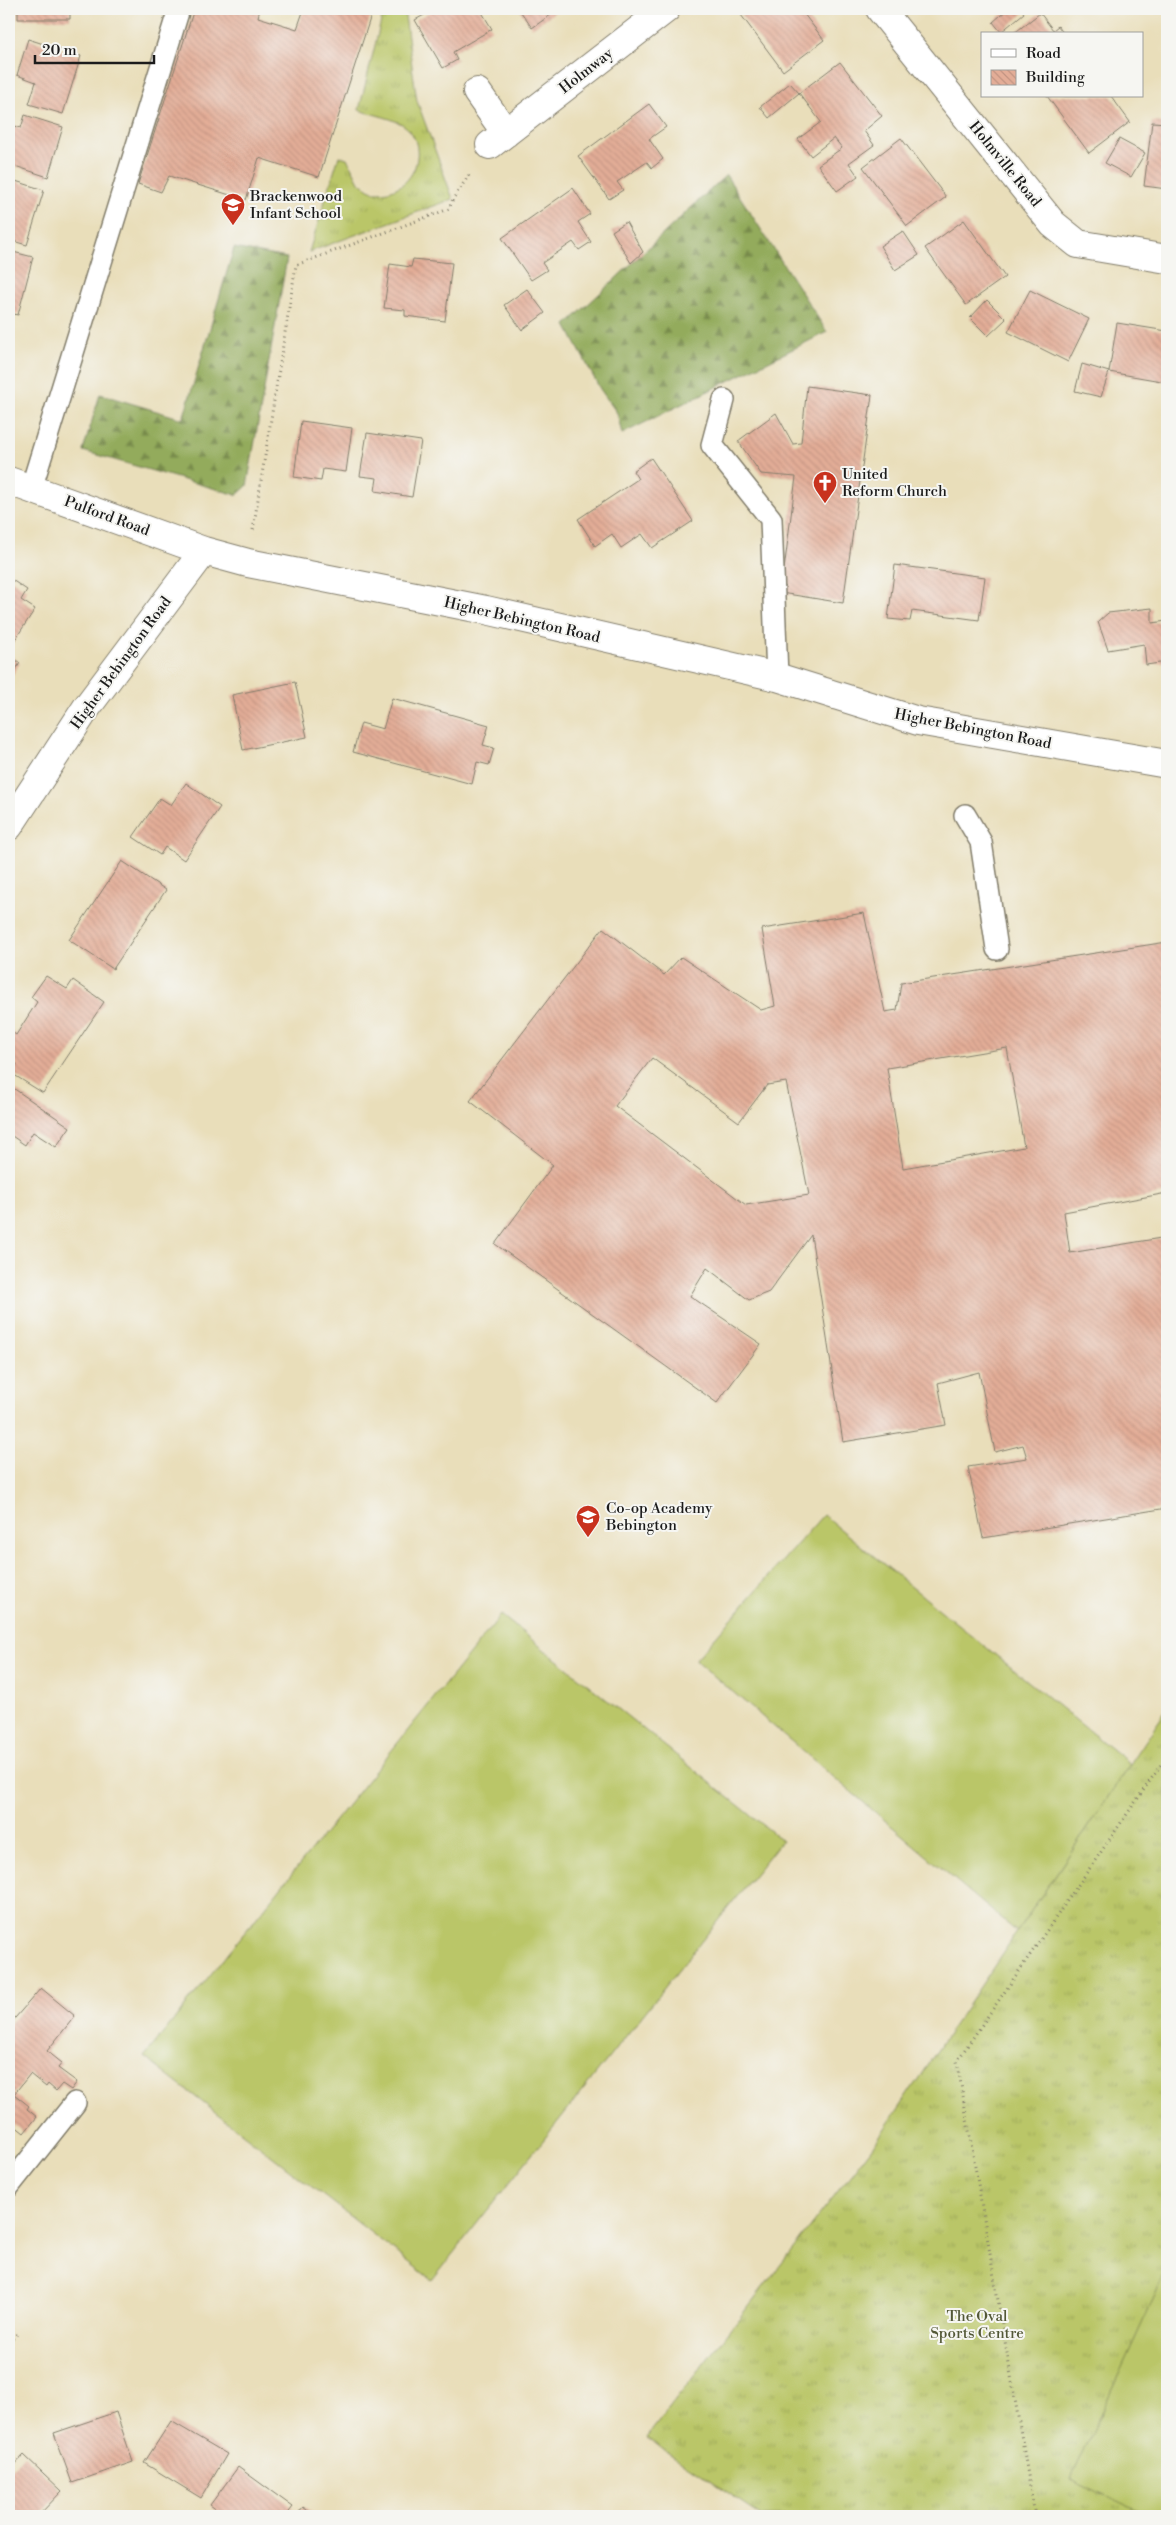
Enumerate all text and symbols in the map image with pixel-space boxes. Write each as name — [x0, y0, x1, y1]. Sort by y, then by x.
scale bar — [35, 32, 154, 64]
legend — [981, 32, 1144, 98]
text: 20 m — [42, 41, 77, 60]
street label: Holmway — [555, 44, 617, 98]
text: Road — [1026, 44, 1061, 63]
text: Building — [1025, 68, 1085, 87]
street label: Holmville Road — [965, 117, 1046, 211]
place label: Brackenwood Infant School — [249, 187, 342, 223]
school or university icon: Brackenwood Infant School — [220, 192, 246, 226]
place label: United Reform Church — [842, 465, 947, 501]
church icon: United Reform Church — [812, 470, 838, 504]
street label: Pulford Road — [62, 492, 153, 540]
street label: Higher Bebington Road — [66, 593, 176, 733]
street label: Higher Bebington Road — [442, 593, 602, 647]
street label: Higher Bebington Road — [893, 704, 1054, 754]
place label: Co-op Academy Bebington — [605, 1499, 713, 1535]
school or university icon: Co-op Academy Bebington — [575, 1504, 601, 1538]
park label: The Oval Sports Centre — [930, 2307, 1024, 2343]

